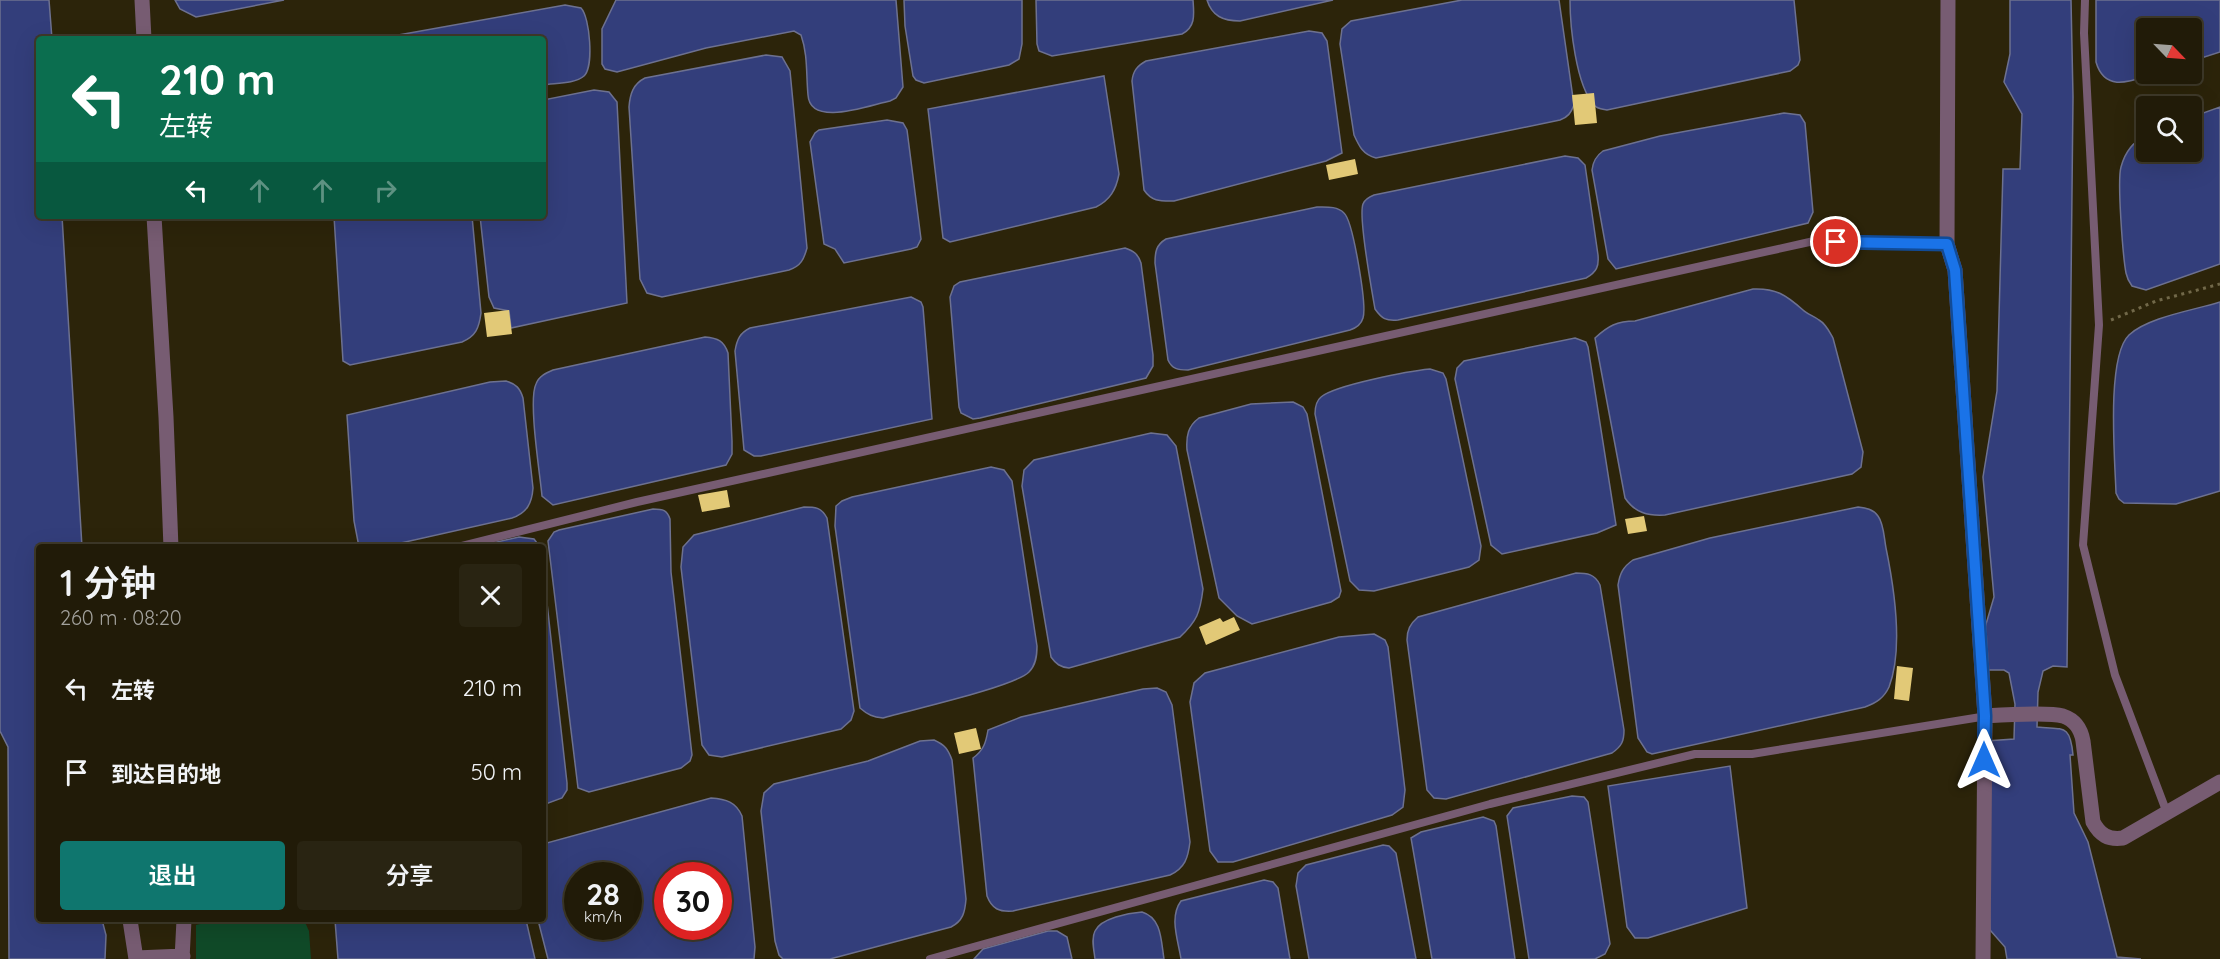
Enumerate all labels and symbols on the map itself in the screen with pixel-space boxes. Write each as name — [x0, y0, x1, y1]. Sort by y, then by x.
north arrow — [2136, 18, 2202, 84]
pin — [1810, 216, 1861, 267]
position arrow — [1952, 728, 2016, 792]
speed limit sign: 30 — [654, 862, 732, 940]

